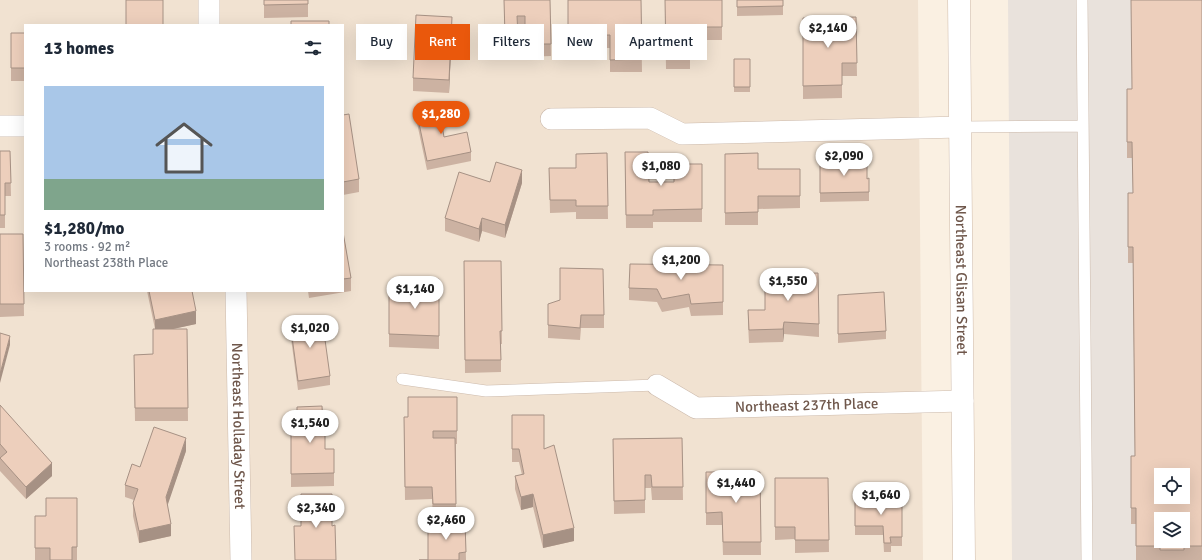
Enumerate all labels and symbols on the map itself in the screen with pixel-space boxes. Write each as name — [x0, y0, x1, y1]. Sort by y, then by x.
pin: $2,140 — [795, 15, 861, 49]
pin: $1,280 — [408, 101, 474, 135]
pin: $2,090 — [811, 143, 877, 177]
pin: $1,080 — [628, 153, 694, 187]
street label: Northeast Glisan Street — [952, 205, 971, 355]
pin: $1,200 — [648, 247, 714, 281]
pin: $1,550 — [755, 268, 821, 302]
pin: $1,140 — [382, 276, 448, 310]
pin: $1,020 — [277, 315, 343, 349]
street label: Northeast Holladay Street — [228, 343, 249, 509]
street label: Northeast 237th Place — [735, 394, 879, 416]
pin: $1,540 — [277, 410, 343, 444]
pin: $1,440 — [703, 470, 769, 504]
pin: $1,640 — [848, 482, 914, 516]
pin: $2,340 — [283, 495, 349, 529]
pin: $2,460 — [413, 507, 479, 541]

